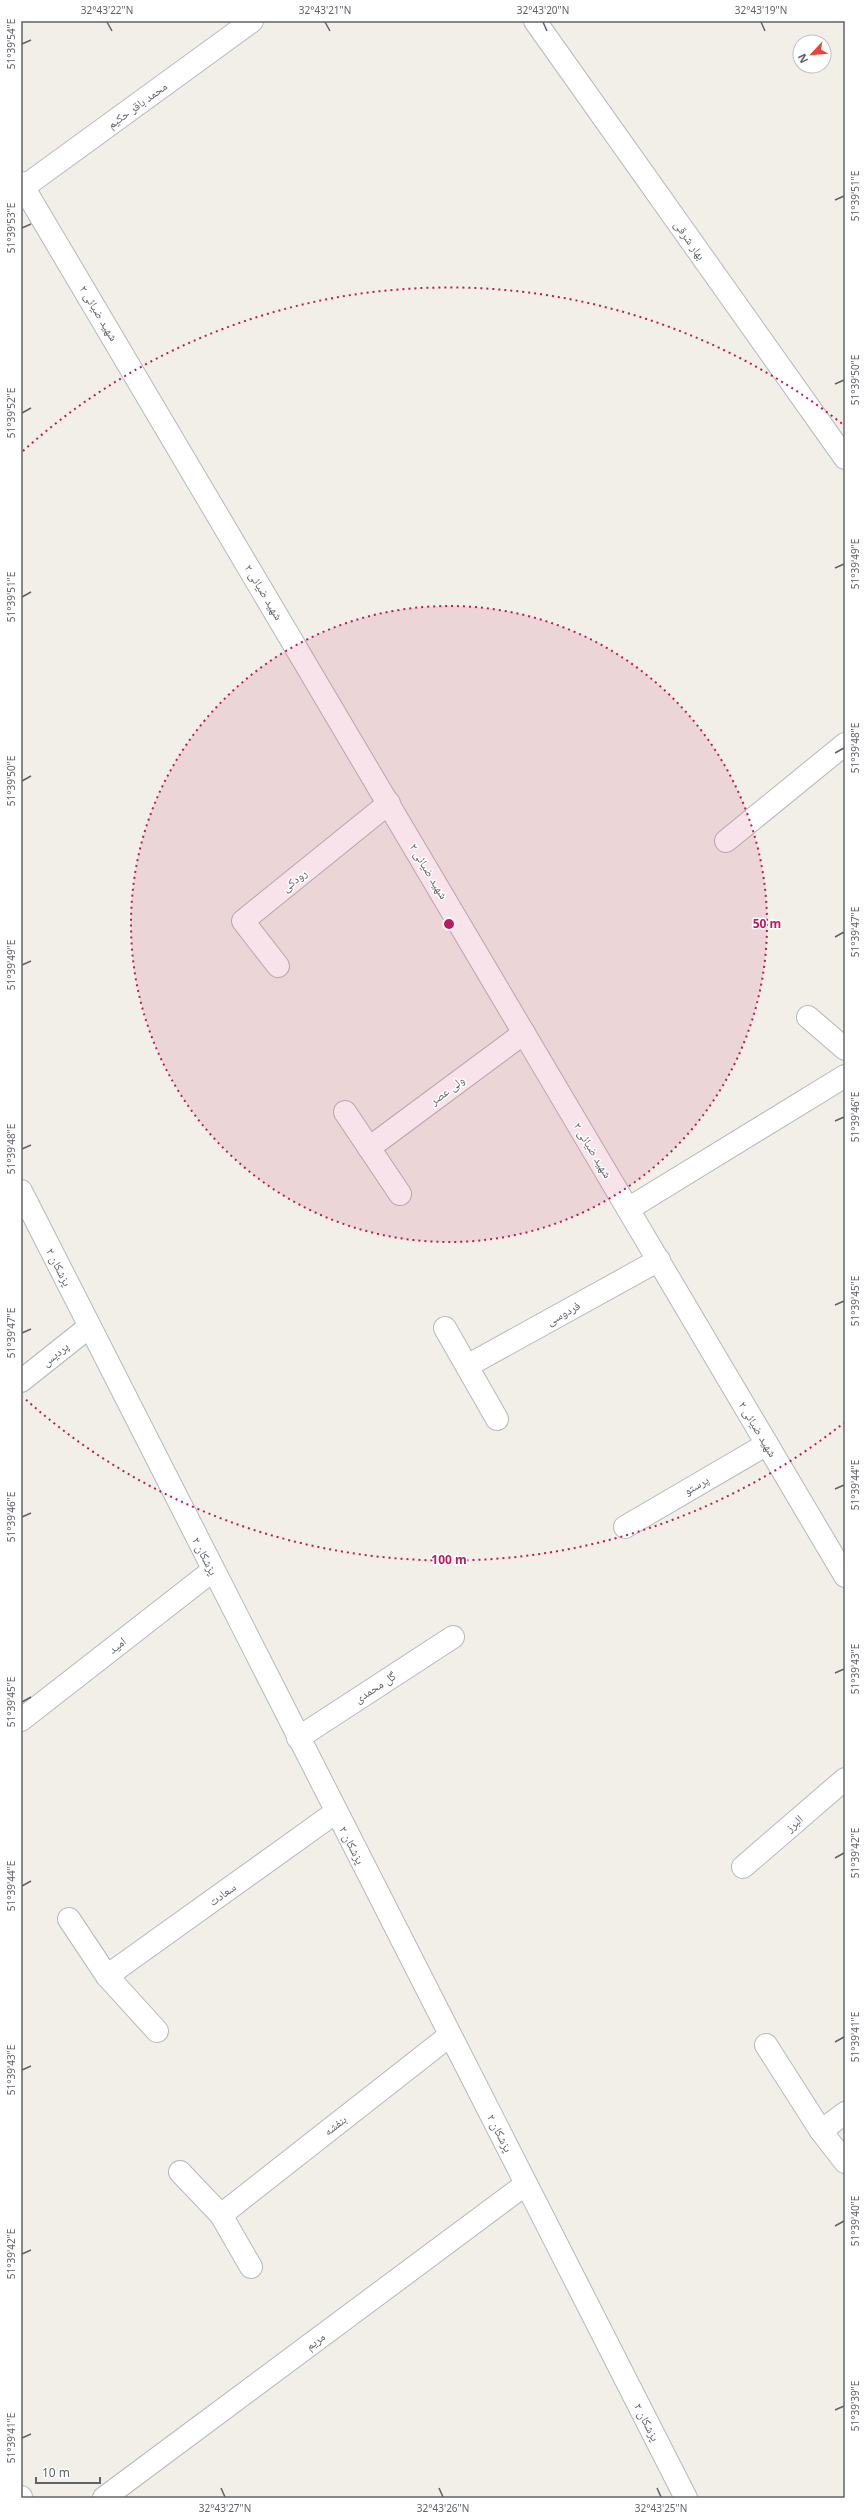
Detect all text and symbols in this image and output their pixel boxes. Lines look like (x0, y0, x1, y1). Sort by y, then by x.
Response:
text: 32°43'22"N (81, 3, 133, 17)
text: 32°43'21"N (299, 3, 351, 17)
text: 32°43'20"N (517, 3, 569, 17)
text: 32°43'19"N (735, 3, 787, 17)
text: 51°39'54"E (4, 19, 18, 69)
north arrow (792, 34, 832, 74)
text: N (794, 51, 811, 66)
street label: محمد باقر حکیم (104, 77, 170, 133)
text: 51°39'51"E (848, 171, 862, 221)
text: 51°39'53"E (4, 203, 18, 253)
street label: بهار شرقی (670, 217, 710, 263)
street label: شهید ضیائی ۲ (76, 282, 122, 344)
text: 51°39'50"E (848, 355, 862, 405)
text: 51°39'52"E (4, 388, 18, 438)
text: 51°39'49"E (848, 539, 862, 589)
street label: شهید ضیائی ۲ (241, 561, 287, 623)
text: 51°39'51"E (4, 572, 18, 622)
text: 51°39'48"E (848, 723, 862, 773)
text: 51°39'50"E (4, 756, 18, 806)
street label: شهید ضیائی ۲ (406, 840, 452, 902)
street label: رودکی (278, 864, 311, 896)
text: 51°39'47"E (848, 907, 862, 957)
text: 50 m (753, 915, 781, 932)
centre of rings (442, 917, 456, 931)
text: 51°39'49"E (4, 940, 18, 990)
street label: ولی عصر (425, 1071, 468, 1109)
text: 51°39'46"E (848, 1092, 862, 1142)
street label: شهید ضیائی ۲ (570, 1119, 616, 1181)
text: 51°39'48"E (4, 1124, 18, 1174)
street label: پزشکان ۲ (42, 1245, 76, 1290)
text: 51°39'45"E (848, 1276, 862, 1326)
street label: فردوسی (543, 1297, 583, 1329)
text: 51°39'47"E (4, 1308, 18, 1358)
street label: پردیس (38, 1338, 72, 1370)
street label: شهید ضیائی ۲ (735, 1398, 781, 1460)
text: 51°39'44"E (848, 1460, 862, 1510)
street label: پرستو (680, 1471, 712, 1499)
text: 51°39'46"E (4, 1492, 18, 1542)
street label: پزشکان ۲ (188, 1534, 222, 1579)
text: 100 m (431, 1551, 467, 1568)
street label: امید (105, 1633, 130, 1657)
text: 51°39'43"E (848, 1644, 862, 1694)
street label: گل محمدی (351, 1667, 399, 1707)
text: 51°39'45"E (4, 1677, 18, 1727)
street label: البرز (781, 1810, 807, 1836)
street label: پزشکان ۲ (335, 1823, 369, 1868)
text: 51°39'42"E (848, 1828, 862, 1878)
text: 51°39'44"E (4, 1861, 18, 1911)
street label: سعادت (205, 1878, 239, 1910)
text: 51°39'41"E (848, 2012, 862, 2062)
text: 51°39'43"E (4, 2045, 18, 2095)
street label: بنفشه (320, 2111, 350, 2139)
street label: پزشکان ۲ (483, 2111, 517, 2156)
text: 51°39'40"E (848, 2196, 862, 2246)
text: 51°39'42"E (4, 2229, 18, 2279)
street label: مریم (302, 2328, 328, 2354)
text: 51°39'39"E (848, 2381, 862, 2431)
street label: پزشکان ۲ (630, 2400, 664, 2445)
text: 51°39'41"E (4, 2413, 18, 2463)
scale bar (36, 2459, 100, 2485)
text: 10 m (42, 2464, 70, 2481)
text: 32°43'27"N (199, 2501, 251, 2515)
text: 32°43'26"N (417, 2501, 469, 2515)
text: 32°43'25"N (635, 2501, 687, 2515)

